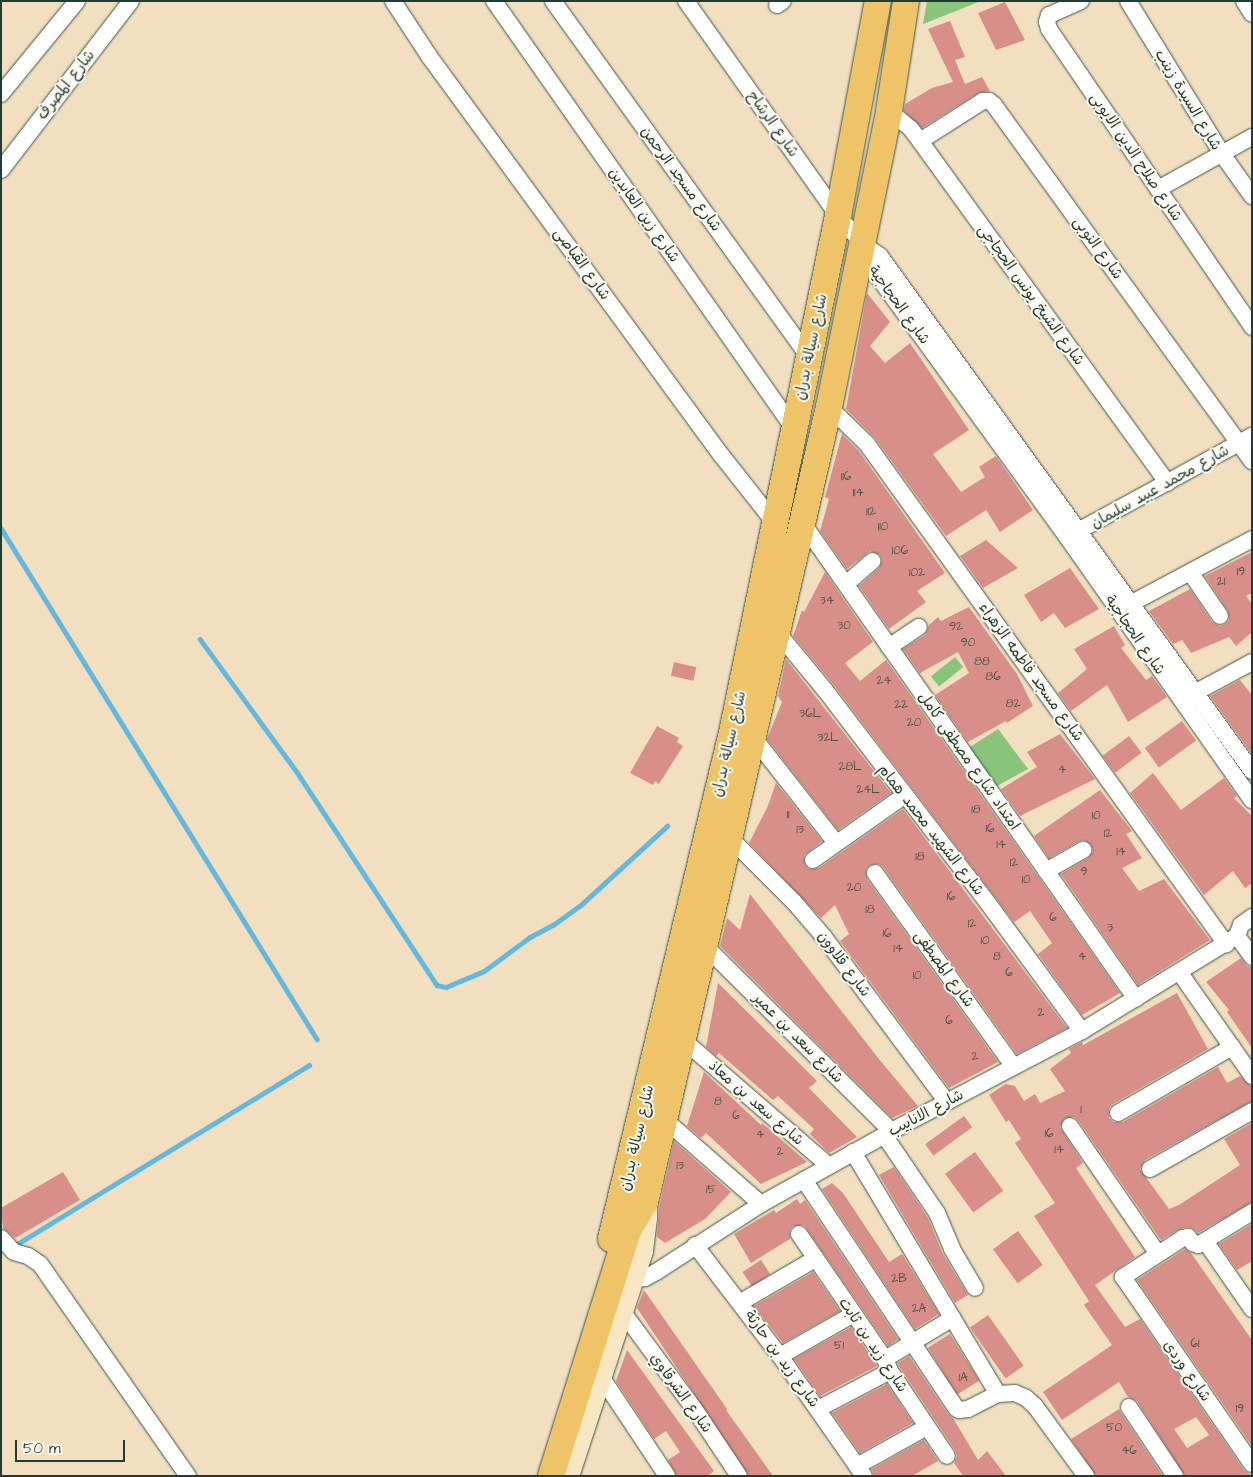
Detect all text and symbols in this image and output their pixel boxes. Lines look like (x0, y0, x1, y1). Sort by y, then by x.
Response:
street label: شارع السيدة زينب (1151, 46, 1225, 154)
street label: شارع المصرف (33, 47, 99, 123)
street label: شارع الرشاح (744, 87, 802, 161)
street label: شارع صلاح الدين الايوبى (1086, 89, 1186, 225)
street label: شارع مسجد الرحمن (637, 123, 725, 235)
street label: شارع زين العابدين (605, 164, 683, 266)
street label: شارع النوبى (1069, 213, 1127, 283)
street label: شارع الشيخ يونس الحجاجى (974, 221, 1088, 369)
street label: شارع القباصى (550, 224, 614, 304)
street label: شارع الحجاجية (864, 262, 934, 348)
street label: شارع سيالة بدران (791, 292, 831, 402)
street label: شارع محمد عبيد سليمان (1088, 441, 1232, 533)
house number: 116 (841, 470, 851, 484)
house number: 114 (852, 486, 864, 500)
house number: 112 (866, 505, 876, 519)
house number: 110 (878, 520, 888, 534)
house number: 106 (892, 544, 908, 558)
house number: 19 (1237, 565, 1245, 579)
house number: 102 (909, 566, 925, 580)
house number: 21 (1217, 575, 1225, 589)
street label: شارع الحجاجية (1101, 592, 1169, 678)
house number: 34 (820, 594, 834, 608)
street label: شارع مسجد فاطمه الزهراء (975, 599, 1087, 745)
house number: 30 (837, 619, 851, 633)
house number: 92 (949, 620, 963, 634)
house number: 90 (961, 636, 975, 650)
house number: 88 (974, 655, 990, 669)
house number: 86 (985, 670, 1001, 684)
house number: 24 (876, 674, 892, 688)
street label: امتداد شارع مصطفى كامل (914, 688, 1024, 834)
street label: شارع سيالة بدران (708, 689, 750, 799)
house number: 82 (1006, 697, 1020, 711)
house number: 22 (894, 698, 908, 712)
house number: 36L (799, 707, 821, 721)
house number: 20 (907, 716, 921, 730)
house number: 32L (817, 731, 839, 745)
house number: 28L (839, 760, 861, 774)
street label: شارع الشهيد محمد همام (874, 761, 988, 899)
house number: 4 (1058, 763, 1066, 777)
house number: 24L (856, 783, 880, 797)
house number: 18 (971, 803, 981, 817)
house number: 11 (786, 808, 790, 822)
house number: 10 (1091, 809, 1101, 823)
house number: 16 (985, 822, 995, 836)
house number: 13 (796, 823, 804, 837)
house number: 12 (1104, 827, 1112, 841)
house number: 14 (996, 838, 1006, 852)
house number: 14 (1116, 845, 1126, 859)
house number: 18 (915, 850, 925, 864)
house number: 12 (1010, 856, 1018, 870)
house number: 9 (1081, 865, 1087, 879)
house number: 10 (1021, 873, 1031, 887)
house number: 20 (847, 881, 861, 895)
house number: 16 (946, 890, 956, 904)
house number: 18 (865, 903, 875, 917)
house number: 6 (1049, 911, 1057, 925)
house number: 12 (968, 917, 976, 931)
house number: 3 (1107, 921, 1113, 935)
house number: 16 (882, 927, 892, 941)
street label: شارع المصطفى (910, 927, 978, 1011)
street label: شارع قلاوون (814, 928, 874, 1000)
house number: 10 (980, 934, 990, 948)
house number: 14 (893, 942, 903, 956)
house number: 8 (993, 950, 1001, 964)
house number: 4 (1078, 950, 1086, 964)
house number: 6 (1005, 966, 1013, 980)
house number: 10 (912, 969, 922, 983)
street label: شارع سعد بن عمير (749, 989, 847, 1087)
house number: 2 (1038, 1006, 1044, 1020)
house number: 6 (945, 1014, 953, 1028)
house number: 2 (972, 1050, 978, 1064)
street label: شارع سعد بن معاذ (705, 1057, 807, 1149)
street label: شارع سيالة بدران (616, 1083, 658, 1193)
street label: شارع الانابيب (885, 1086, 967, 1140)
house number: 8 (714, 1095, 722, 1109)
house number: 1 (1080, 1103, 1082, 1117)
house number: 6 (732, 1109, 740, 1123)
house number: 16 (1044, 1127, 1054, 1141)
house number: 4 (756, 1128, 764, 1142)
house number: 14 (1054, 1143, 1064, 1157)
house number: 2 (777, 1145, 783, 1159)
house number: 13 (676, 1159, 684, 1173)
house number: 15 (706, 1183, 716, 1197)
house number: 2B (891, 1272, 907, 1286)
street label: شارع زيد بن ثابت (835, 1294, 911, 1396)
house number: 2A (912, 1302, 926, 1316)
street label: شارع زيد بن حارثة (741, 1307, 823, 1411)
street label: شارع وردى (1159, 1337, 1215, 1405)
house number: 61 (1190, 1337, 1200, 1351)
house number: 51 (834, 1339, 844, 1353)
street label: شارع الشرقاوي (646, 1350, 716, 1436)
house number: 1A (958, 1371, 968, 1385)
house number: 19 (1236, 1402, 1244, 1416)
house number: 50 (1106, 1421, 1122, 1435)
scale bar (18, 1430, 128, 1462)
text: 50 m (23, 1438, 61, 1459)
house number: 46 (1121, 1444, 1137, 1458)

